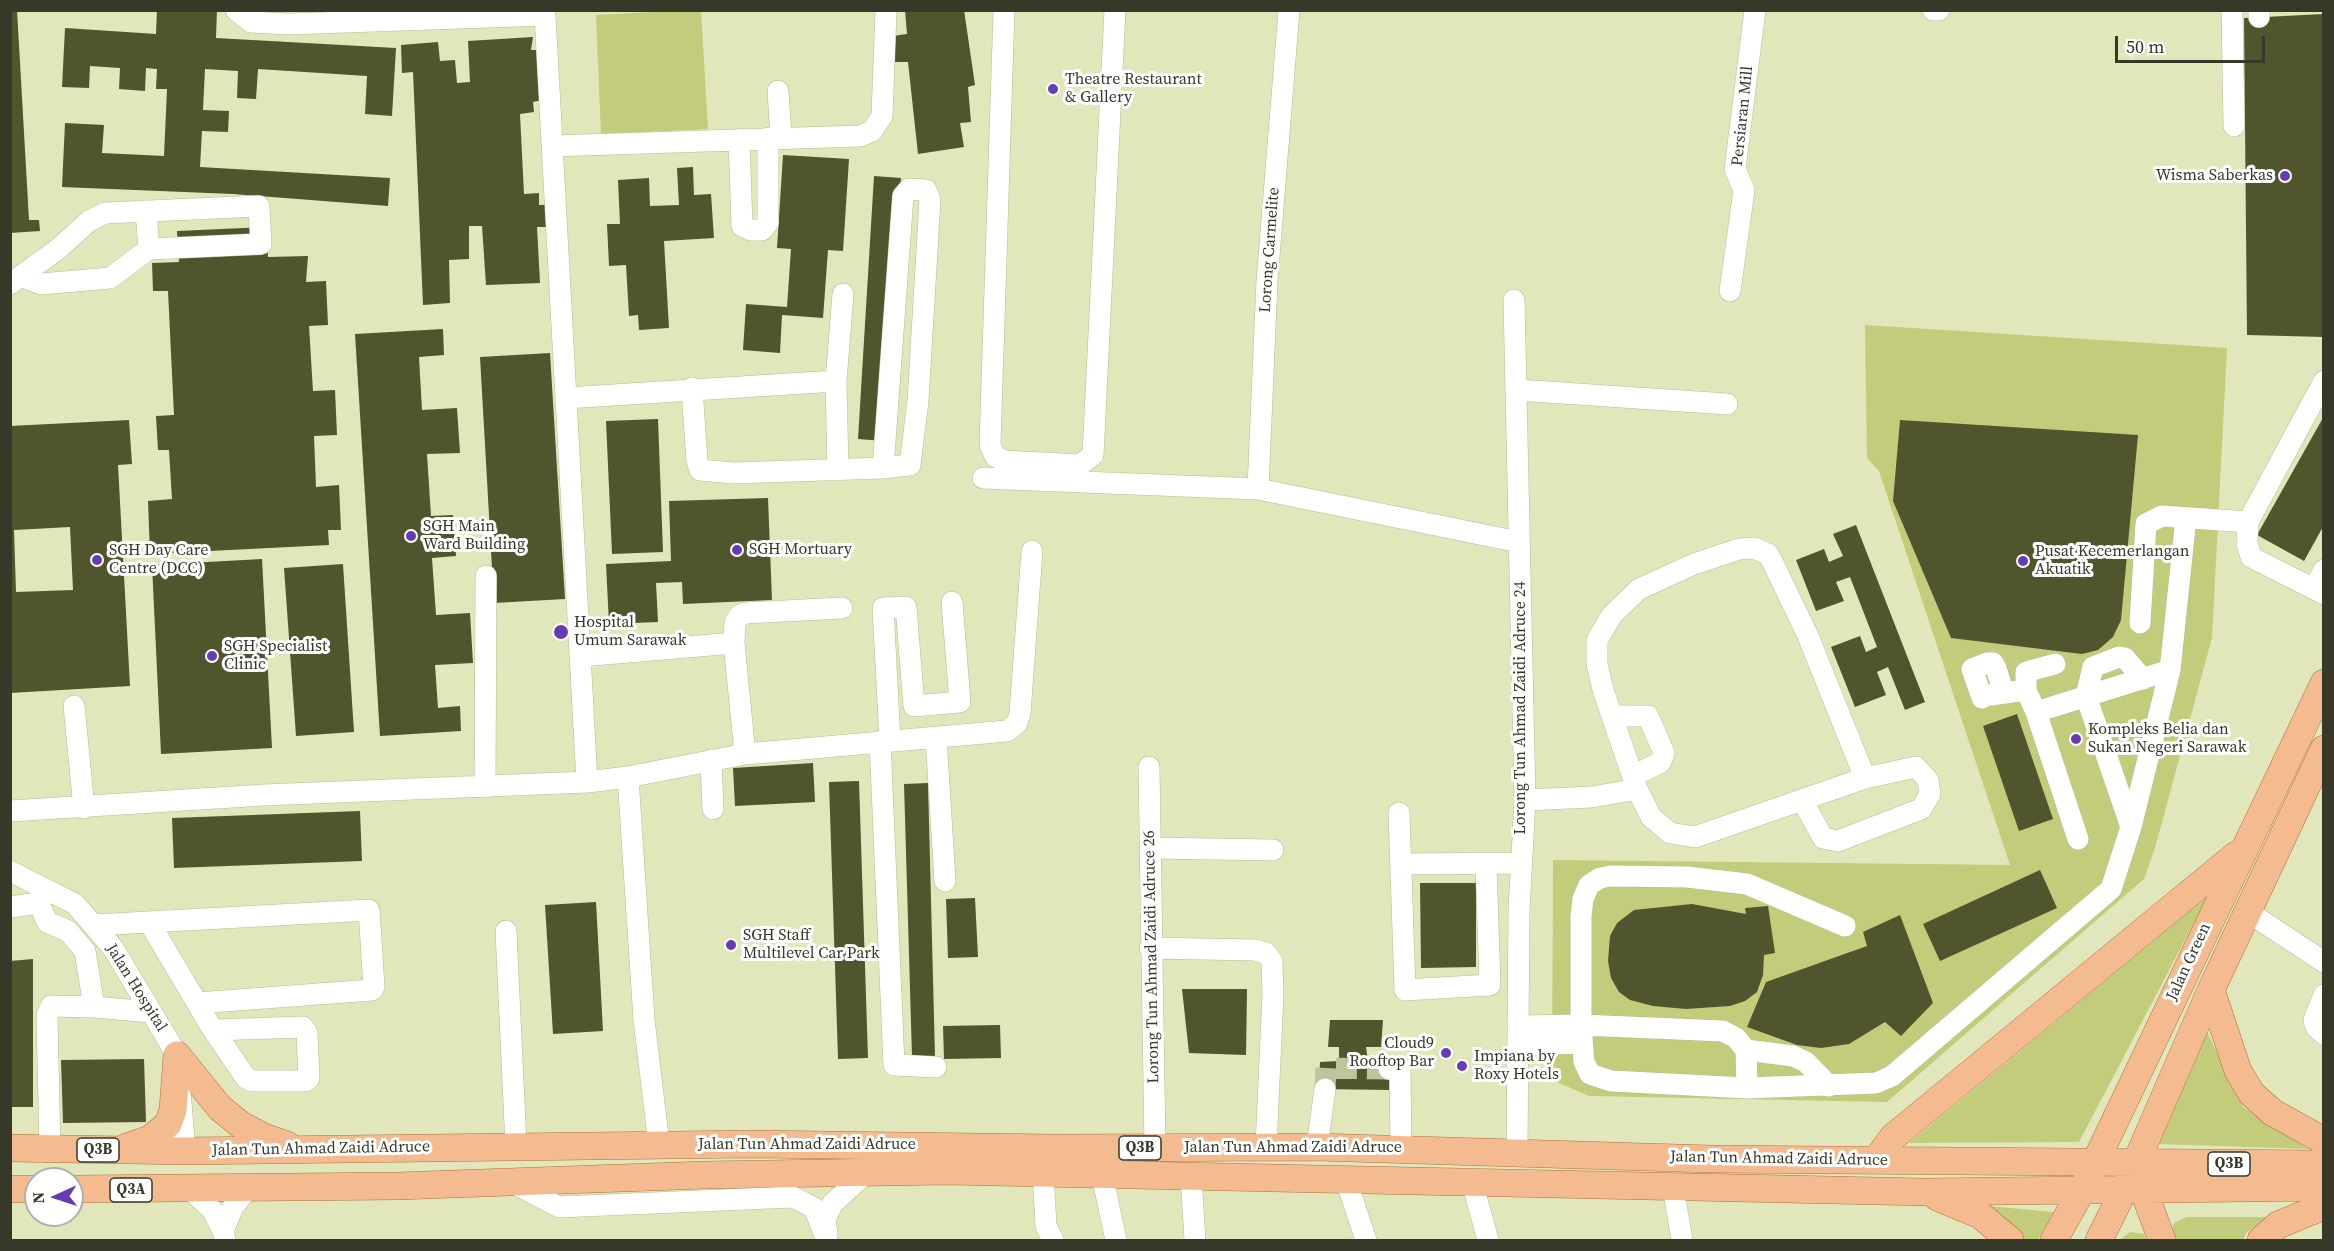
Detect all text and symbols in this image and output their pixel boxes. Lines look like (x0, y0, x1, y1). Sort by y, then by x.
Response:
scale bar (2118, 24, 2268, 62)
text: 50 m (2126, 34, 2164, 59)
street label: Persiaran Mill (1728, 65, 1758, 167)
place label: Theatre Restaurant & Gallery (1065, 70, 1202, 108)
marker: Theatre Restaurant & Gallery (1046, 82, 1060, 96)
place label: Wisma Saberkas (2156, 166, 2273, 186)
marker: Wisma Saberkas (2278, 169, 2292, 183)
street label: Lorong Carmelite (1256, 187, 1284, 313)
place label: SGH Main Ward Building (423, 517, 525, 555)
marker: SGH Main Ward Building (404, 529, 418, 543)
place label: SGH Mortuary (749, 540, 852, 560)
place label: SGH Day Care Centre (DCC) (109, 541, 208, 579)
place label: Pusat Kecemerlangan Akuatik (2035, 542, 2190, 580)
marker: SGH Mortuary (730, 543, 744, 557)
marker: SGH Day Care Centre (DCC) (90, 553, 104, 567)
marker: Pusat Kecemerlangan Akuatik (2016, 554, 2030, 568)
street label: Lorong Tun Ahmad Zaidi Adruce 24 (1511, 581, 1531, 835)
place label: Hospital Umum Sarawak (574, 613, 686, 651)
marker: Hospital Umum Sarawak (552, 623, 570, 641)
place label: SGH Specialist Clinic (224, 637, 327, 675)
marker: SGH Specialist Clinic (205, 649, 219, 663)
place label: Kompleks Belia dan Sukan Negeri Sarawak (2088, 720, 2246, 758)
marker: Kompleks Belia dan Sukan Negeri Sarawak (2069, 732, 2083, 746)
street label: Lorong Tun Ahmad Zaidi Adruce 26 (1140, 830, 1164, 1084)
street label: Jalan Green (2163, 920, 2215, 1004)
place label: SGH Staff Multilevel Car Park (743, 926, 880, 964)
marker: SGH Staff Multilevel Car Park (724, 938, 738, 952)
street label: Jalan Hospital (101, 941, 171, 1035)
place label: Cloud9 Rooftop Bar (1349, 1034, 1434, 1072)
marker: Cloud9 Rooftop Bar (1439, 1046, 1453, 1060)
place label: Impiana by Roxy Hotels (1474, 1047, 1559, 1085)
marker: Impiana by Roxy Hotels (1455, 1059, 1469, 1073)
street label: Jalan Tun Ahmad Zaidi Adruce (698, 1135, 916, 1155)
road number: Q3B (1119, 1136, 1161, 1160)
street label: Jalan Tun Ahmad Zaidi Adruce (212, 1137, 430, 1161)
road number: Q3B (77, 1138, 119, 1162)
street label: Jalan Tun Ahmad Zaidi Adruce (1184, 1138, 1402, 1158)
street label: Jalan Tun Ahmad Zaidi Adruce (1670, 1147, 1888, 1171)
road number: Q3B (2208, 1152, 2250, 1176)
north arrow (24, 1167, 84, 1227)
road number: Q3A (110, 1178, 152, 1202)
text: N (27, 1191, 49, 1204)

